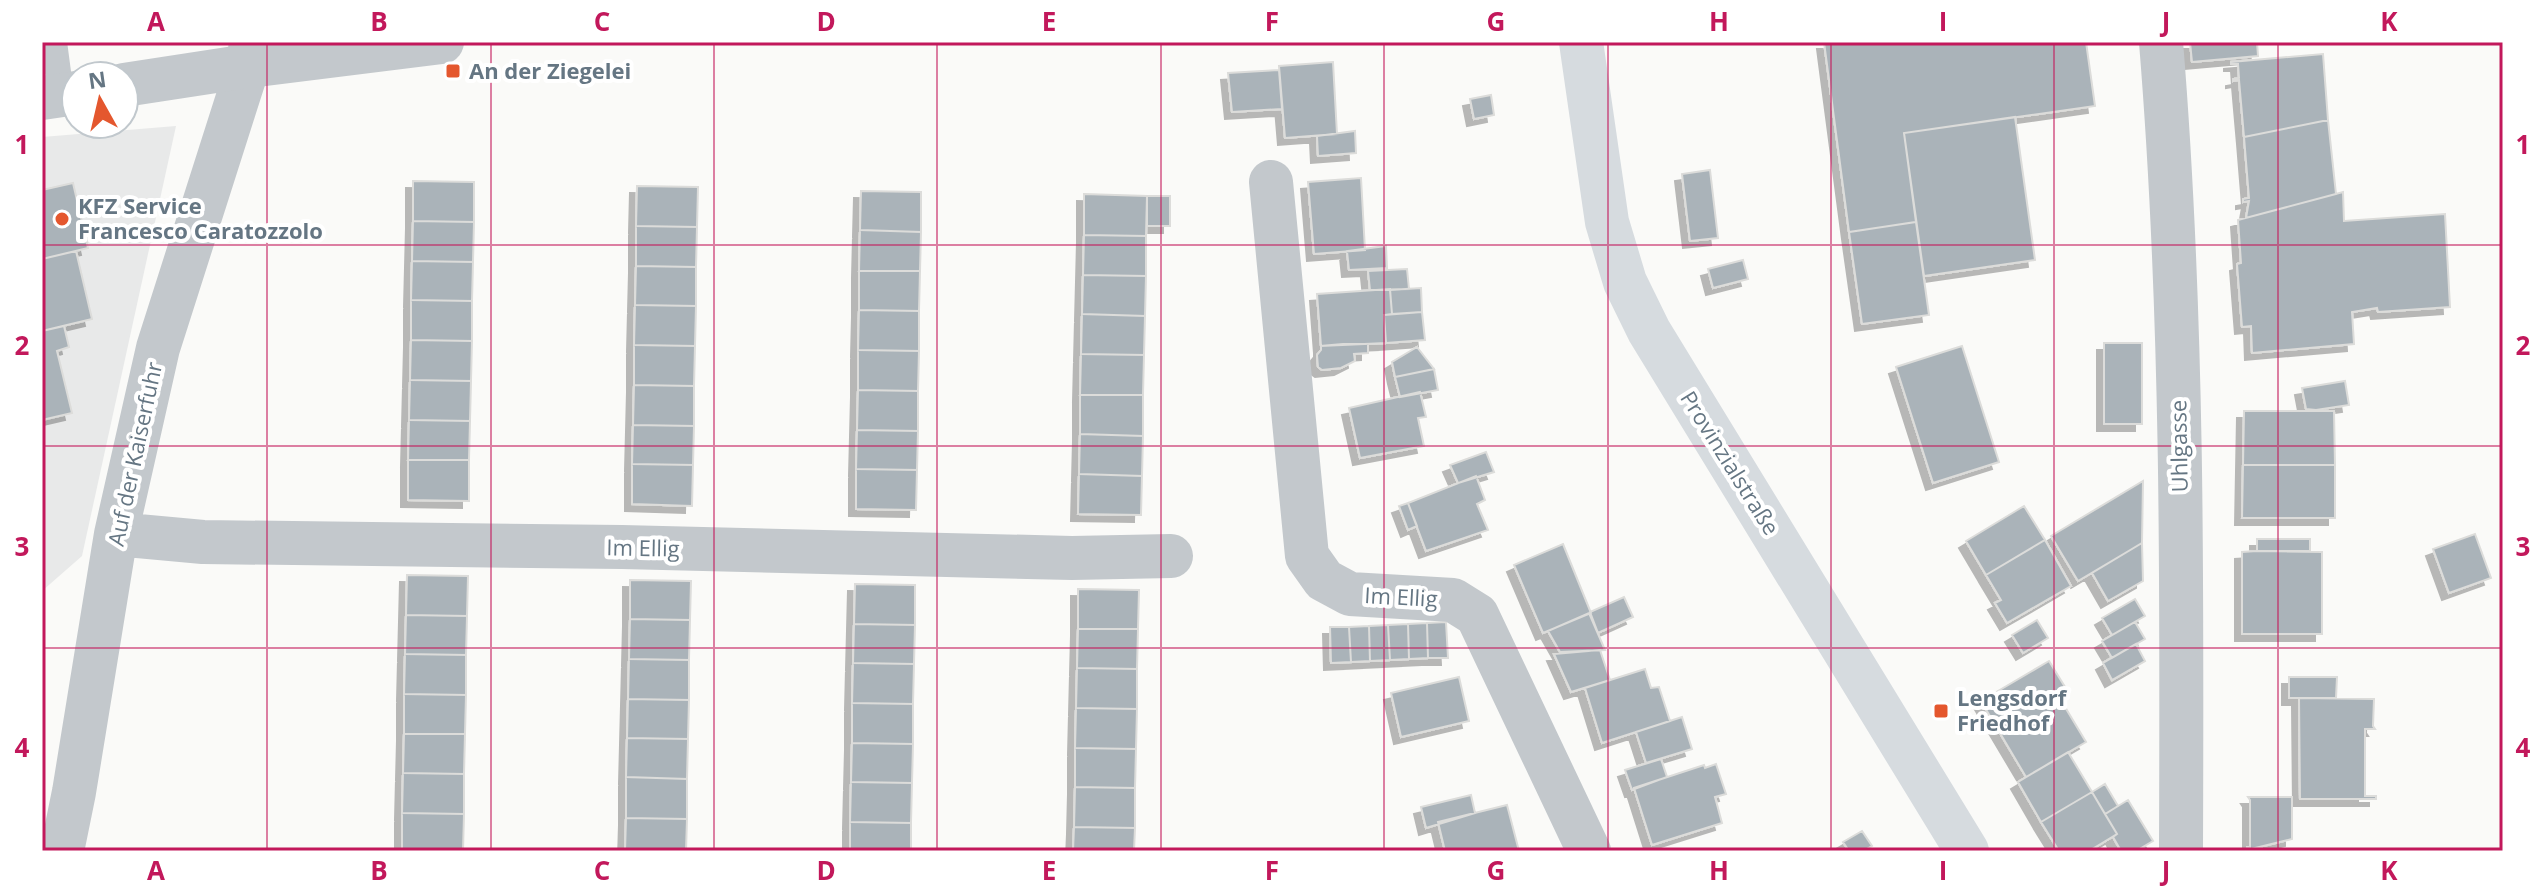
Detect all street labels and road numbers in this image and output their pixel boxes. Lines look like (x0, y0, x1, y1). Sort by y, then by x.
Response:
street label: Auf der Kaiserfuhr (100, 359, 168, 549)
street label: Provinzialstraße (1674, 385, 1787, 540)
street label: Uhlgasse (2162, 399, 2194, 493)
street label: Im Ellig (606, 531, 680, 563)
street label: Im Ellig (1364, 579, 1438, 613)

